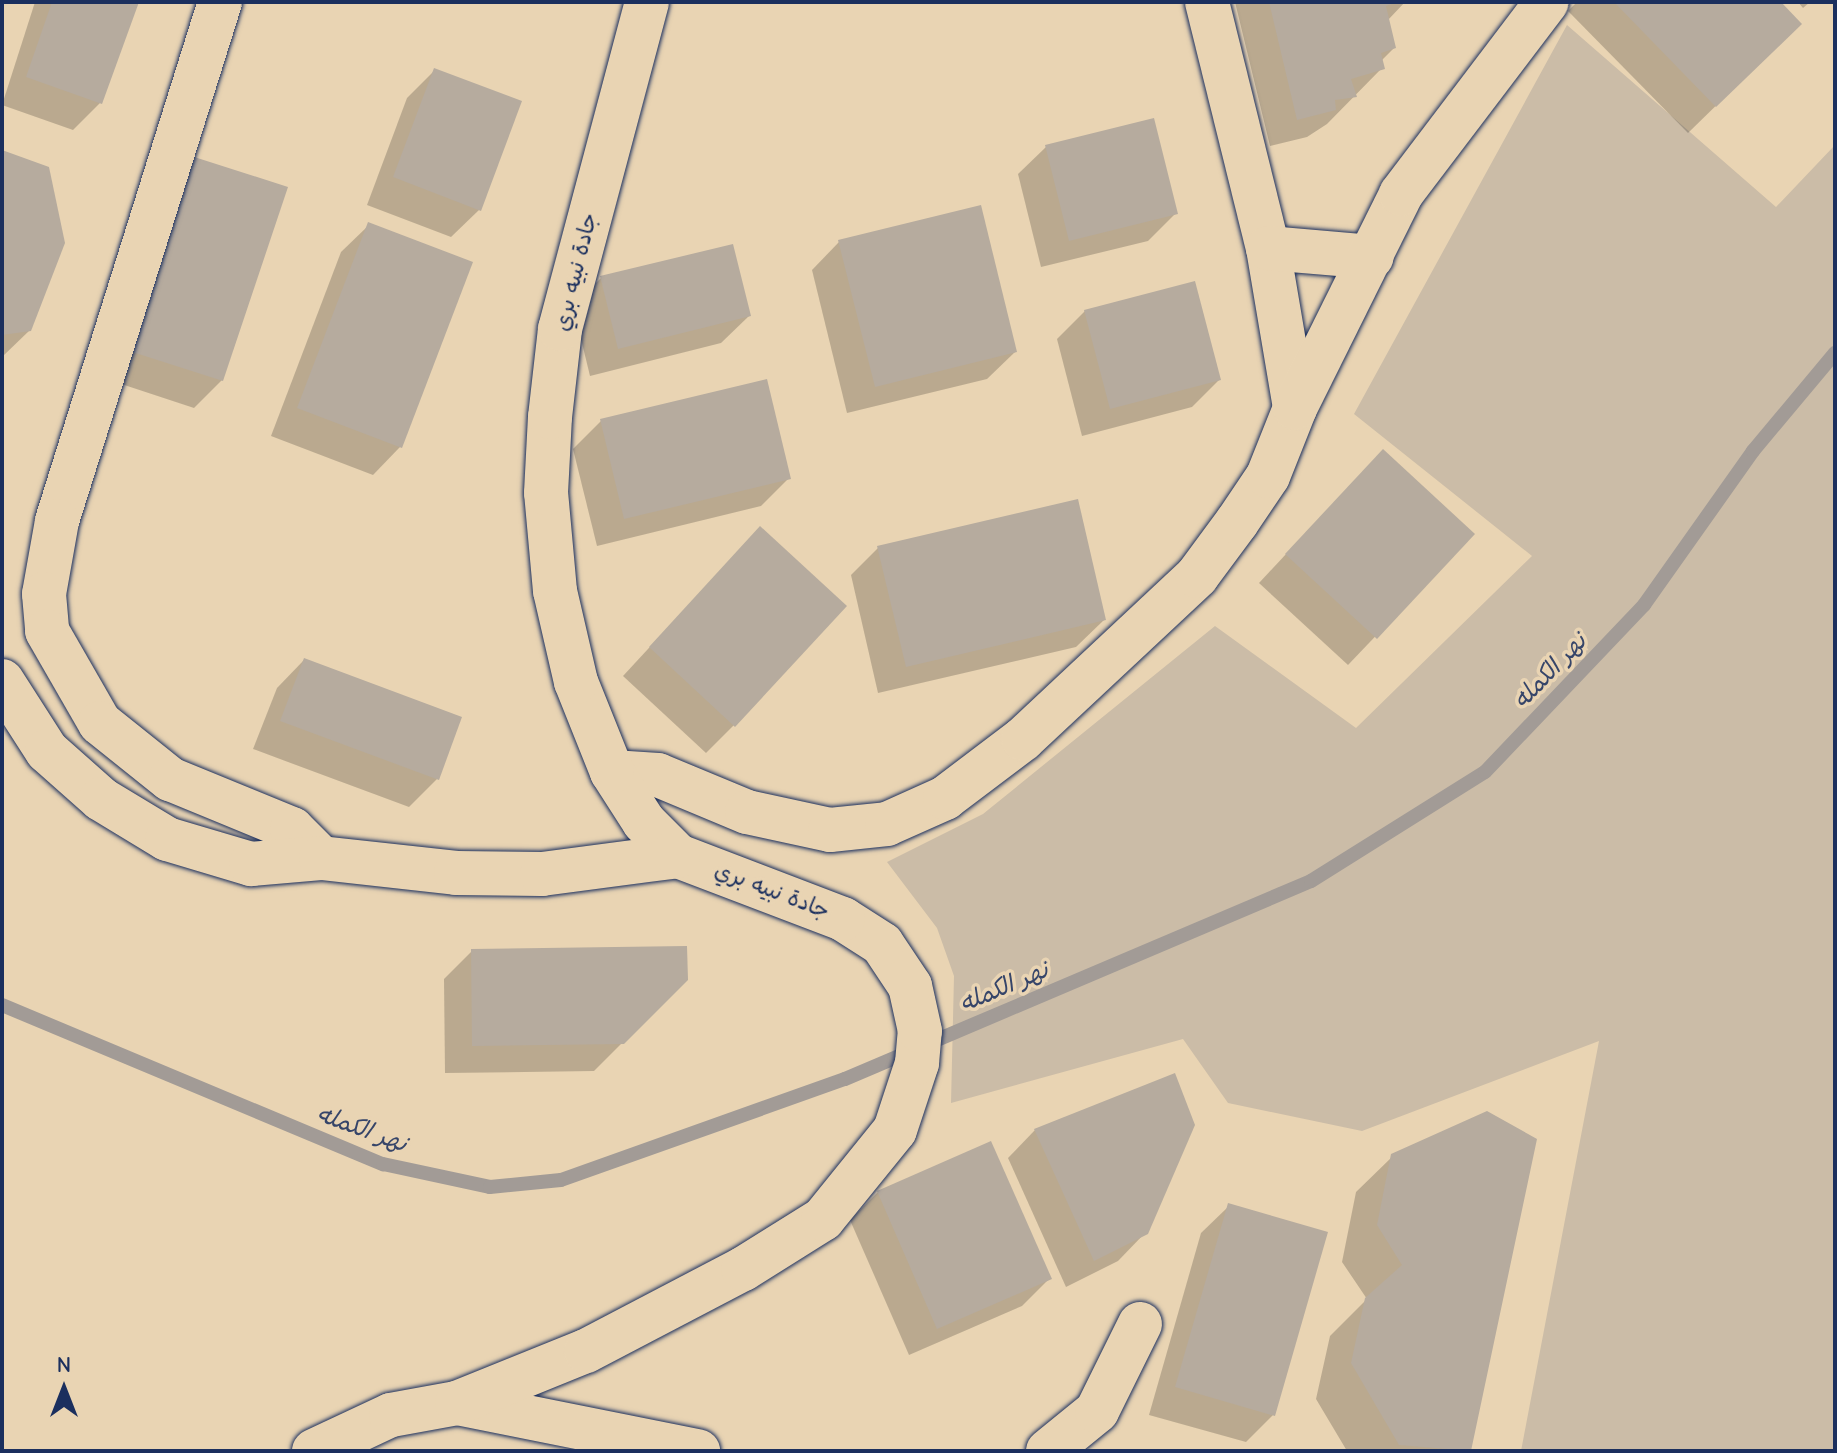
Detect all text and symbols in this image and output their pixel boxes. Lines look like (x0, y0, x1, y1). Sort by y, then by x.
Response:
street label: جادة نبيه بري (549, 210, 603, 334)
water label: نهر الكمله (1507, 627, 1593, 715)
street label: جادة نبيه بري (711, 857, 833, 925)
water label: نهر الكمله (955, 955, 1053, 1019)
water label: نهر الكمله (313, 1099, 411, 1159)
north arrow (24, 1349, 104, 1429)
text: N (57, 1352, 71, 1378)

